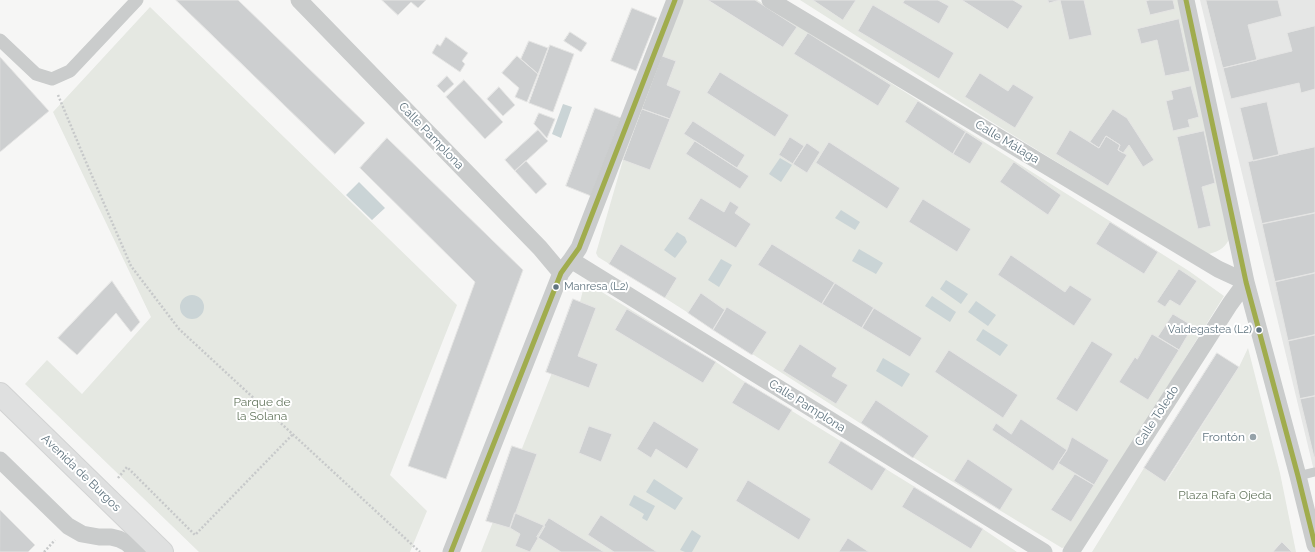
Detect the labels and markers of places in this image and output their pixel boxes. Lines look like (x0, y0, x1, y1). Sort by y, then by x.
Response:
place label: Manresa (L2) (564, 280, 628, 294)
marker: Manresa (L2) (551, 282, 561, 292)
place label: Valdegastea (L2) (1168, 323, 1252, 337)
marker: Valdegastea (L2) (1254, 325, 1264, 335)
place label: Frontón (1202, 430, 1245, 444)
marker: Frontón (1248, 432, 1258, 442)

